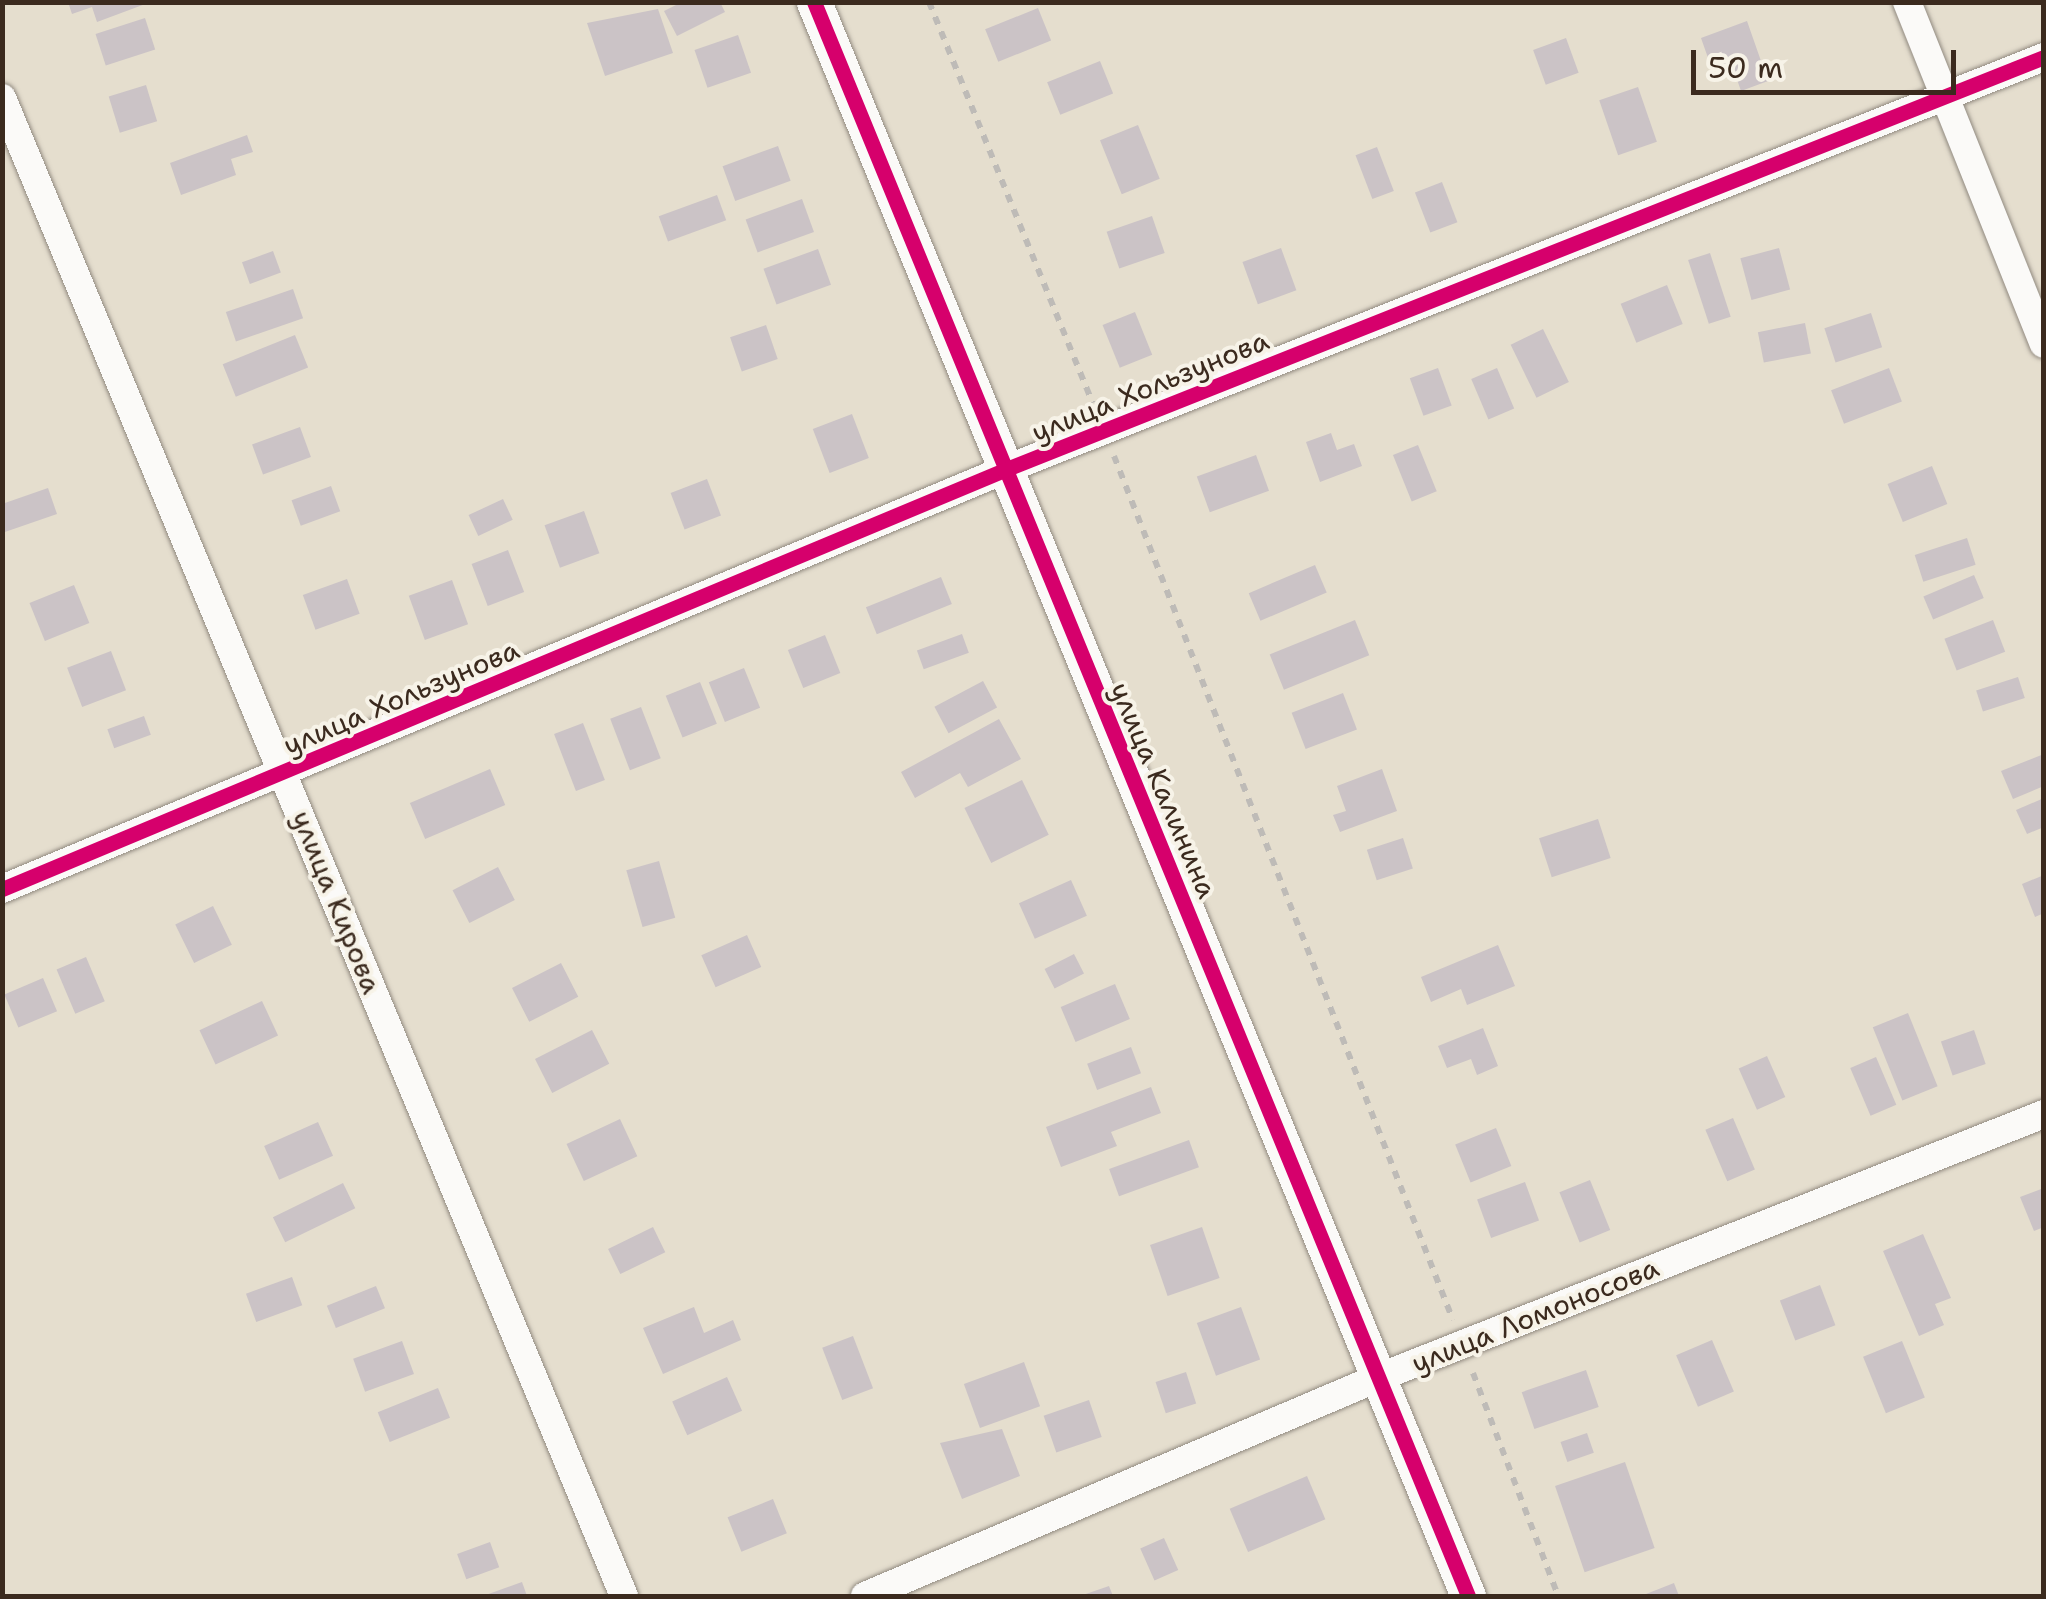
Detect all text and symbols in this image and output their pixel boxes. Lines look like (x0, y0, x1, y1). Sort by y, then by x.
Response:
scale bar (1696, 30, 1961, 92)
text: 50 m (1708, 47, 1783, 88)
street label: улица Хользунова (1026, 323, 1274, 449)
street label: улица Хользунова (278, 632, 524, 762)
street label: улица Калинина (1103, 677, 1225, 903)
street label: улица Кирова (285, 806, 389, 998)
street label: улица Ломоносова (1406, 1250, 1664, 1380)

